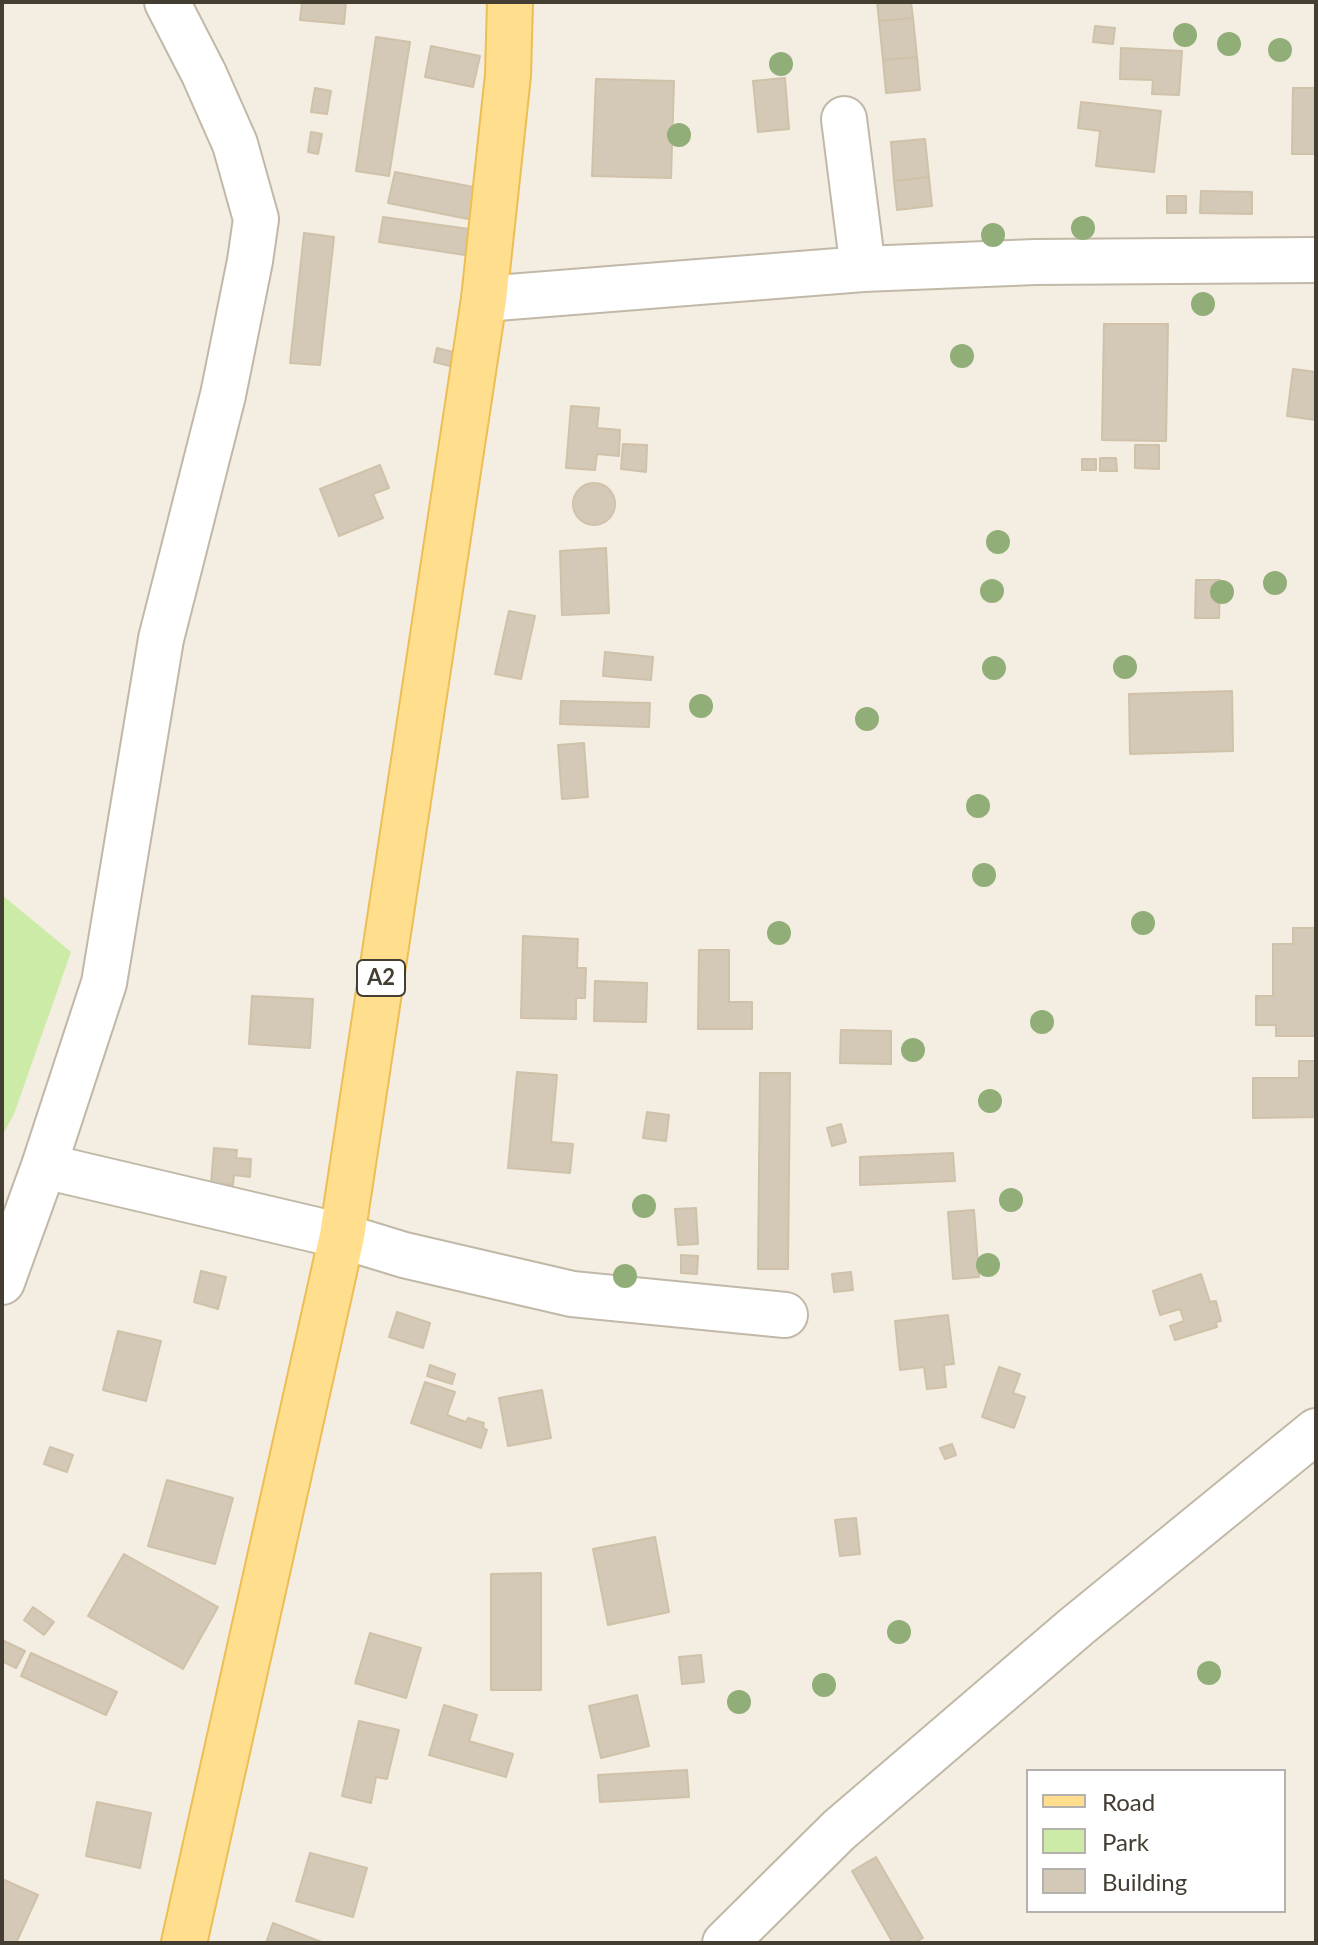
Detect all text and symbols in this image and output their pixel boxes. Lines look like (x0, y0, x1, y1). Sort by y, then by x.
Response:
road number: A2 (357, 960, 405, 996)
legend (1026, 1769, 1286, 1913)
text: Road (1102, 1787, 1155, 1816)
text: Park (1102, 1827, 1149, 1856)
text: Building (1102, 1867, 1187, 1896)

